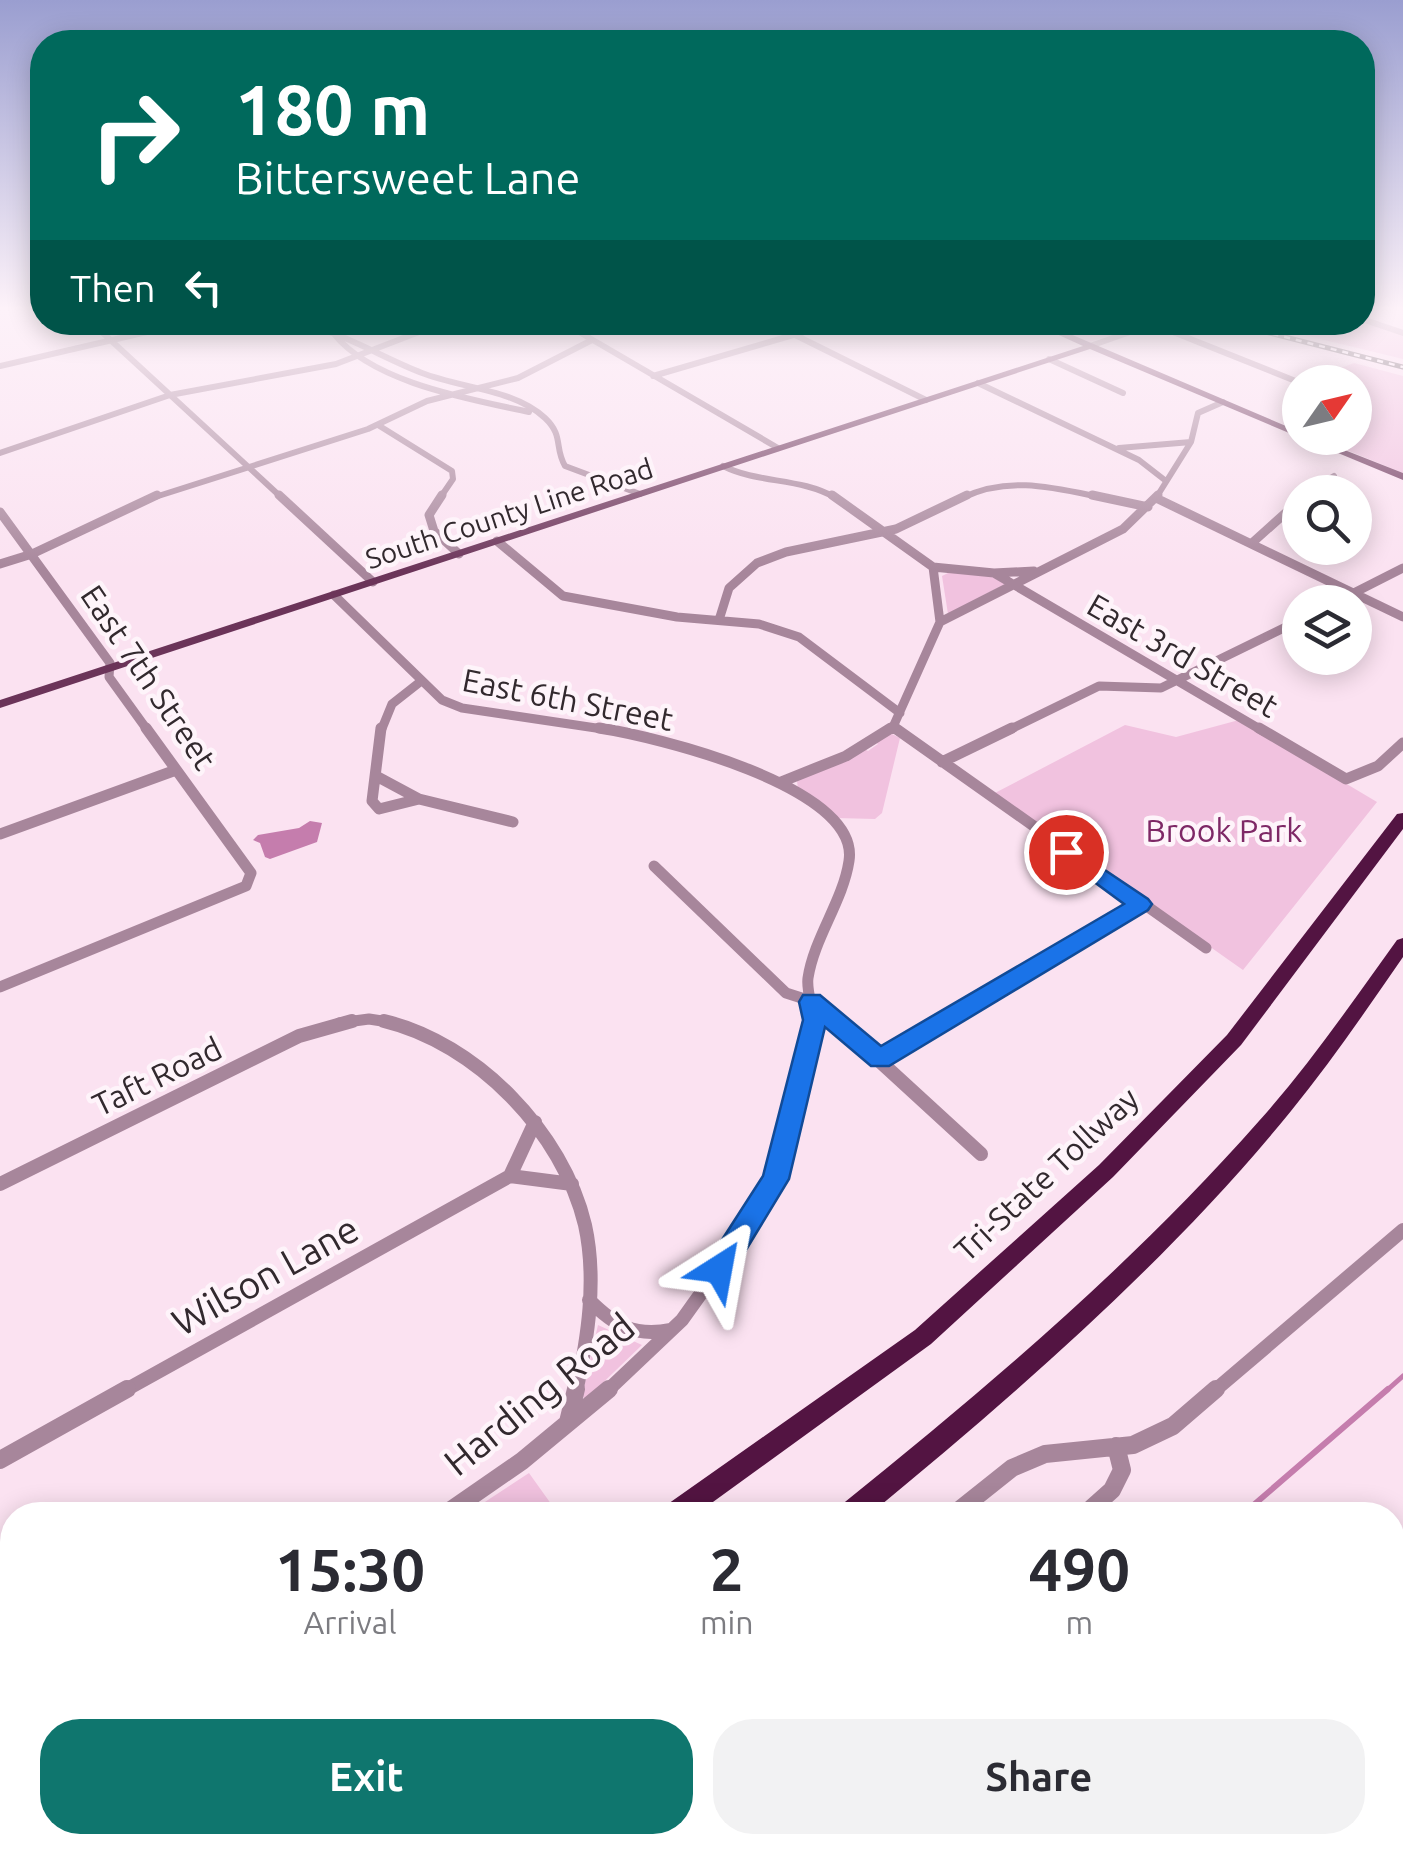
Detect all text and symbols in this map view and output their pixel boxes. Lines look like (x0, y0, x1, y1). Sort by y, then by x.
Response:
icon: right (70, 70, 200, 200)
text: 180 m (235, 70, 430, 148)
text: Bittersweet Lane (235, 152, 580, 203)
icon: left (176, 260, 231, 315)
text: Then (70, 267, 156, 309)
north arrow (1282, 365, 1372, 455)
map controls (1282, 365, 1372, 675)
street label: South County Line Road (361, 452, 657, 574)
button: search (1282, 475, 1372, 565)
street label: East 7th Street (74, 578, 224, 776)
button: layers (1282, 585, 1372, 675)
street label: East 3rd Street (1081, 586, 1285, 724)
street label: East 6th Street (460, 661, 677, 737)
pin (1024, 810, 1109, 895)
park label: Brook Park (1146, 812, 1302, 848)
icon: arrive (1039, 825, 1094, 880)
street label: Taft Road (87, 1029, 227, 1123)
street label: Tri-State Tollway (947, 1080, 1145, 1268)
street label: Wilson Lane (165, 1207, 365, 1343)
position arrow (667, 1217, 771, 1321)
street label: Harding Road (436, 1305, 642, 1483)
text: 15:30 (275, 1535, 425, 1602)
text: 2 (710, 1535, 744, 1602)
text: 490 (1029, 1535, 1130, 1602)
text: Arrival (303, 1604, 397, 1640)
text: min (700, 1604, 754, 1640)
text: m (1065, 1604, 1093, 1640)
button: Exit (40, 1719, 693, 1834)
button: Share (713, 1719, 1365, 1834)

